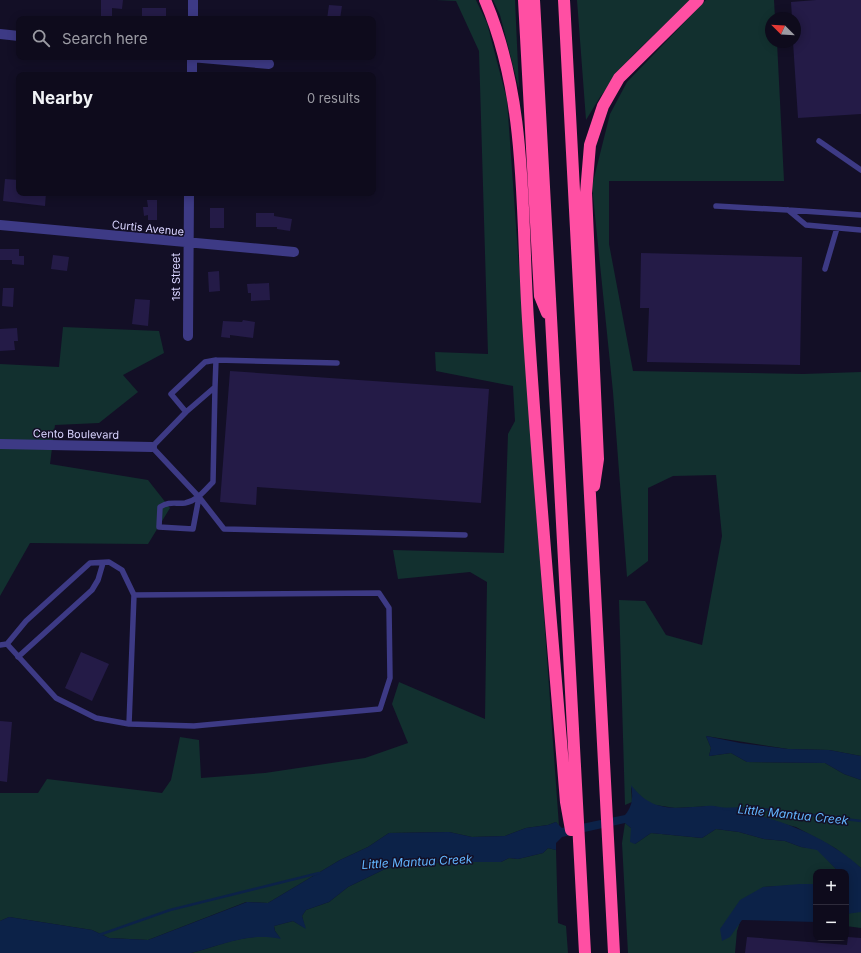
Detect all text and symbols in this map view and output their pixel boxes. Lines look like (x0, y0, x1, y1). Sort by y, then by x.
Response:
north arrow (765, 12, 801, 48)
search box (16, 16, 376, 60)
icon: search (30, 27, 52, 49)
text: Search here (62, 29, 148, 48)
text: Nearby (32, 88, 93, 108)
text: 0 results (307, 90, 360, 106)
street label: Curtis Avenue (111, 217, 185, 239)
street label: 1st Street (169, 253, 183, 301)
street label: Cento Boulevard (33, 426, 119, 442)
water label: Little Mantua Creek (737, 801, 849, 828)
water label: Little Mantua Creek (361, 851, 473, 872)
map controls (813, 869, 849, 941)
button: + (813, 869, 849, 905)
button: − (813, 905, 849, 941)

